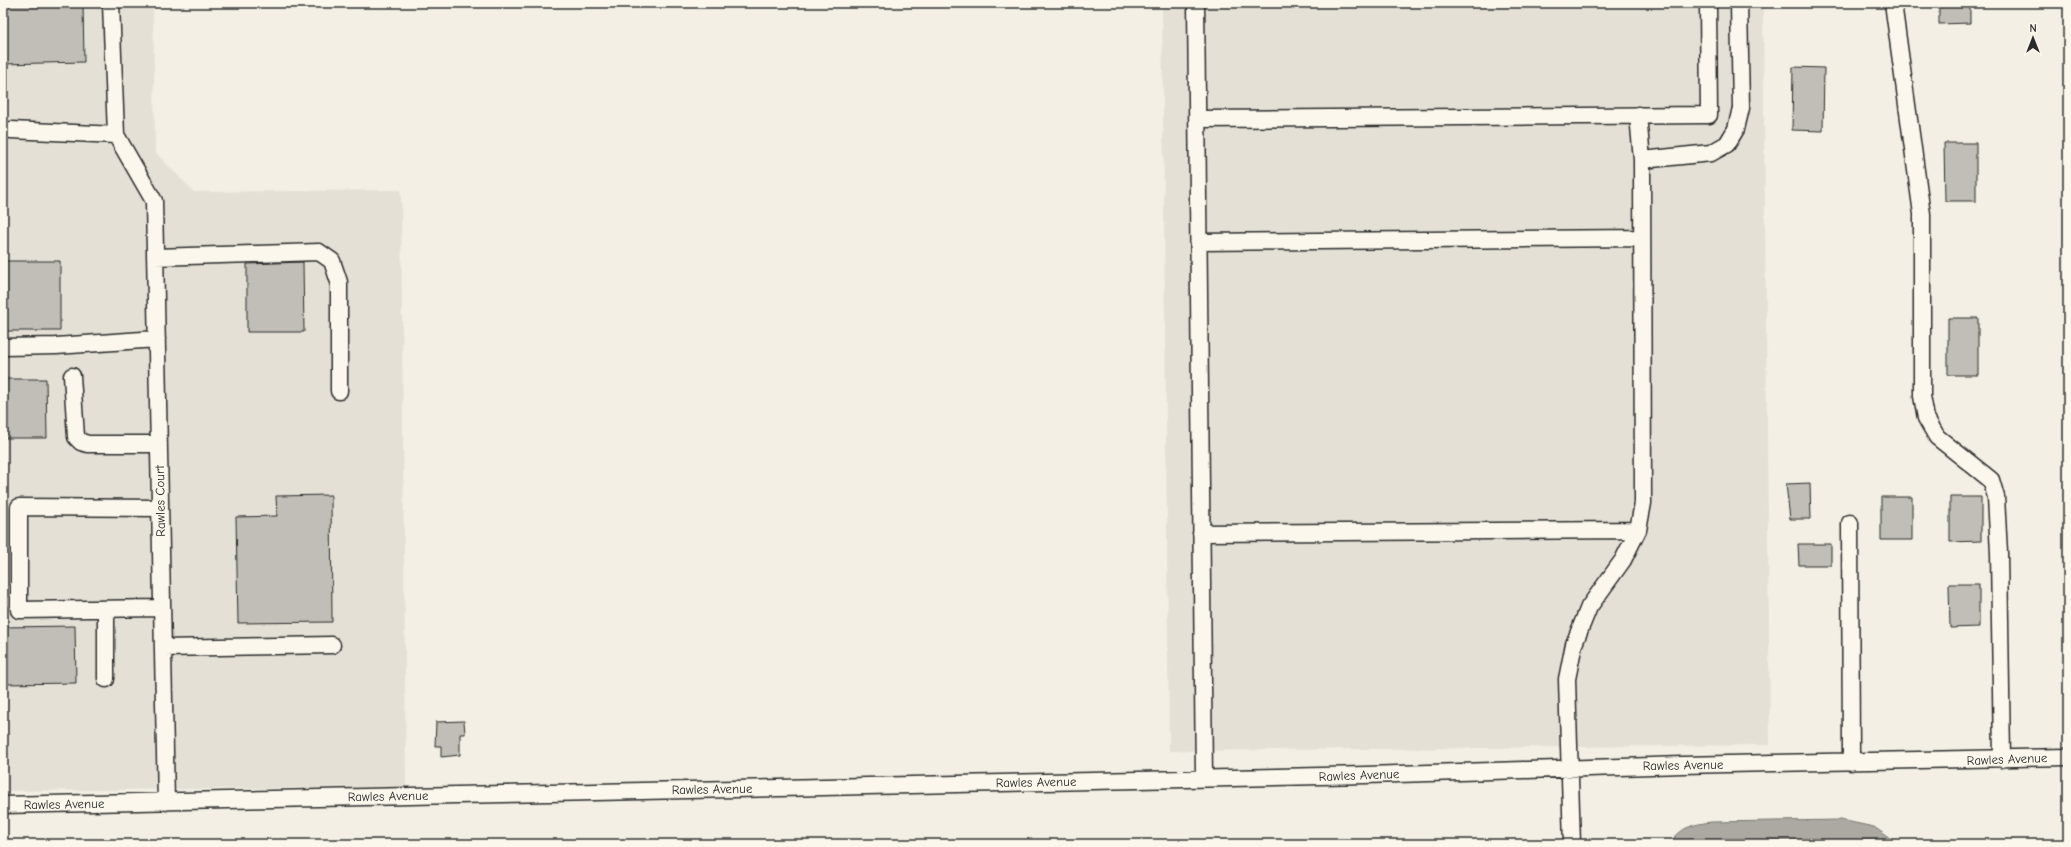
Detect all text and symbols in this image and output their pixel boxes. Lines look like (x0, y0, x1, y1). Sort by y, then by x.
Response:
north arrow (2013, 18, 2053, 58)
text: N (2029, 22, 2037, 35)
street label: Rawles Court (152, 464, 168, 537)
street label: Rawles Avenue (1966, 750, 2048, 768)
street label: Rawles Avenue (1642, 757, 1724, 773)
street label: Rawles Avenue (1318, 766, 1400, 784)
street label: Rawles Avenue (995, 774, 1077, 790)
street label: Rawles Avenue (671, 781, 753, 797)
street label: Rawles Avenue (347, 788, 429, 804)
street label: Rawles Avenue (23, 796, 105, 812)

